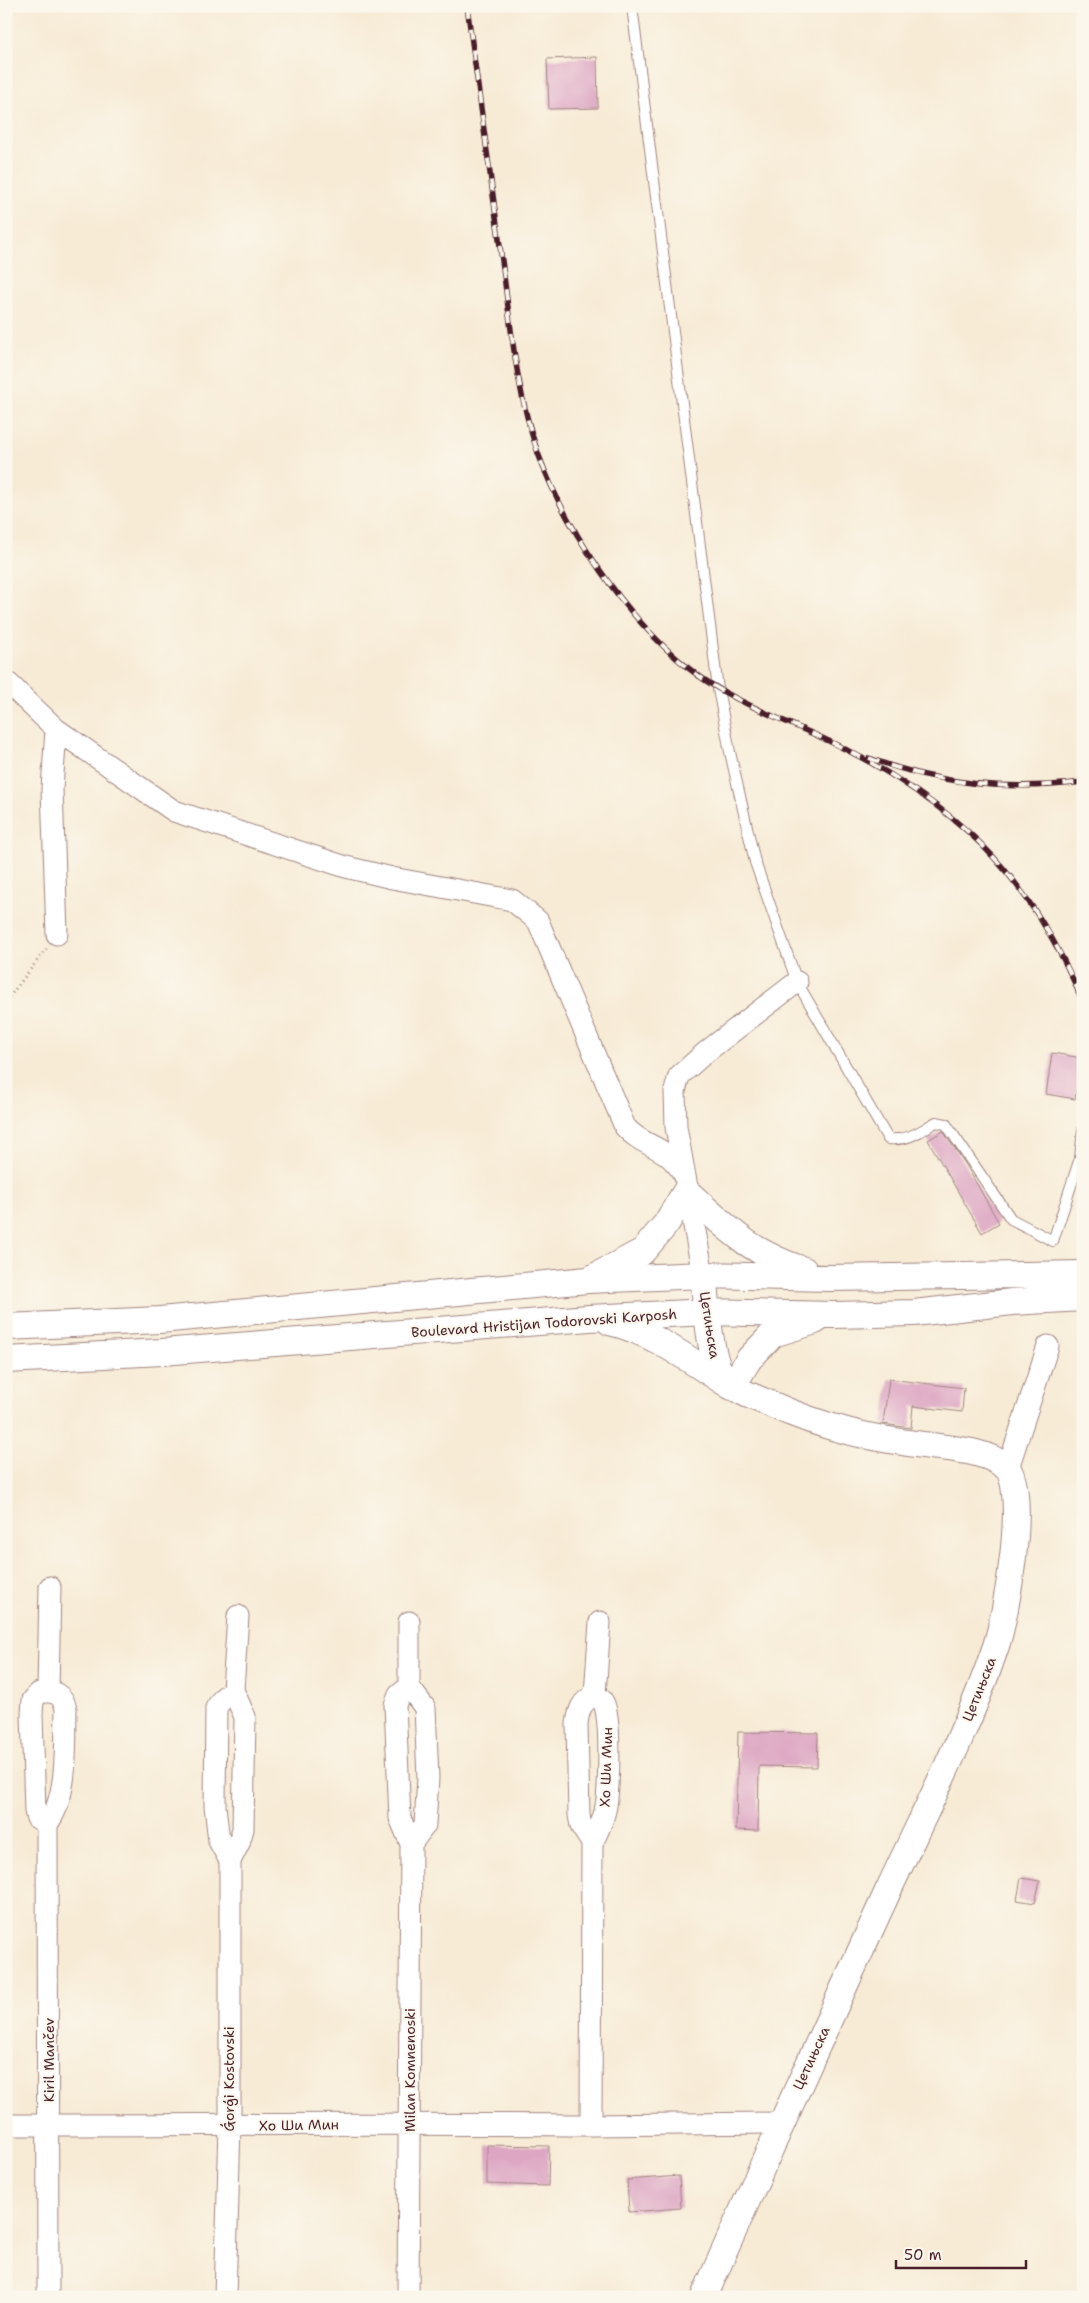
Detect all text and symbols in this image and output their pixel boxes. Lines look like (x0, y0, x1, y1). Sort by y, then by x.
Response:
street label: Цетињска (696, 1290, 724, 1360)
street label: Boulevard Hristijan Todorovski Karposh (410, 1305, 678, 1341)
street label: Цетињска (958, 1654, 1000, 1724)
street label: Хо Ши Мин (596, 1727, 616, 1807)
street label: Milan Komnenoski (401, 2008, 419, 2132)
street label: Kiril Mančev (40, 2018, 58, 2102)
street label: Цетињска (788, 2023, 834, 2093)
street label: Ǵorǵi Kostovski (220, 2026, 238, 2132)
street label: Хо Ши Мин (259, 2115, 339, 2135)
scale bar (896, 2238, 1026, 2270)
text: 50 m (904, 2245, 942, 2265)

